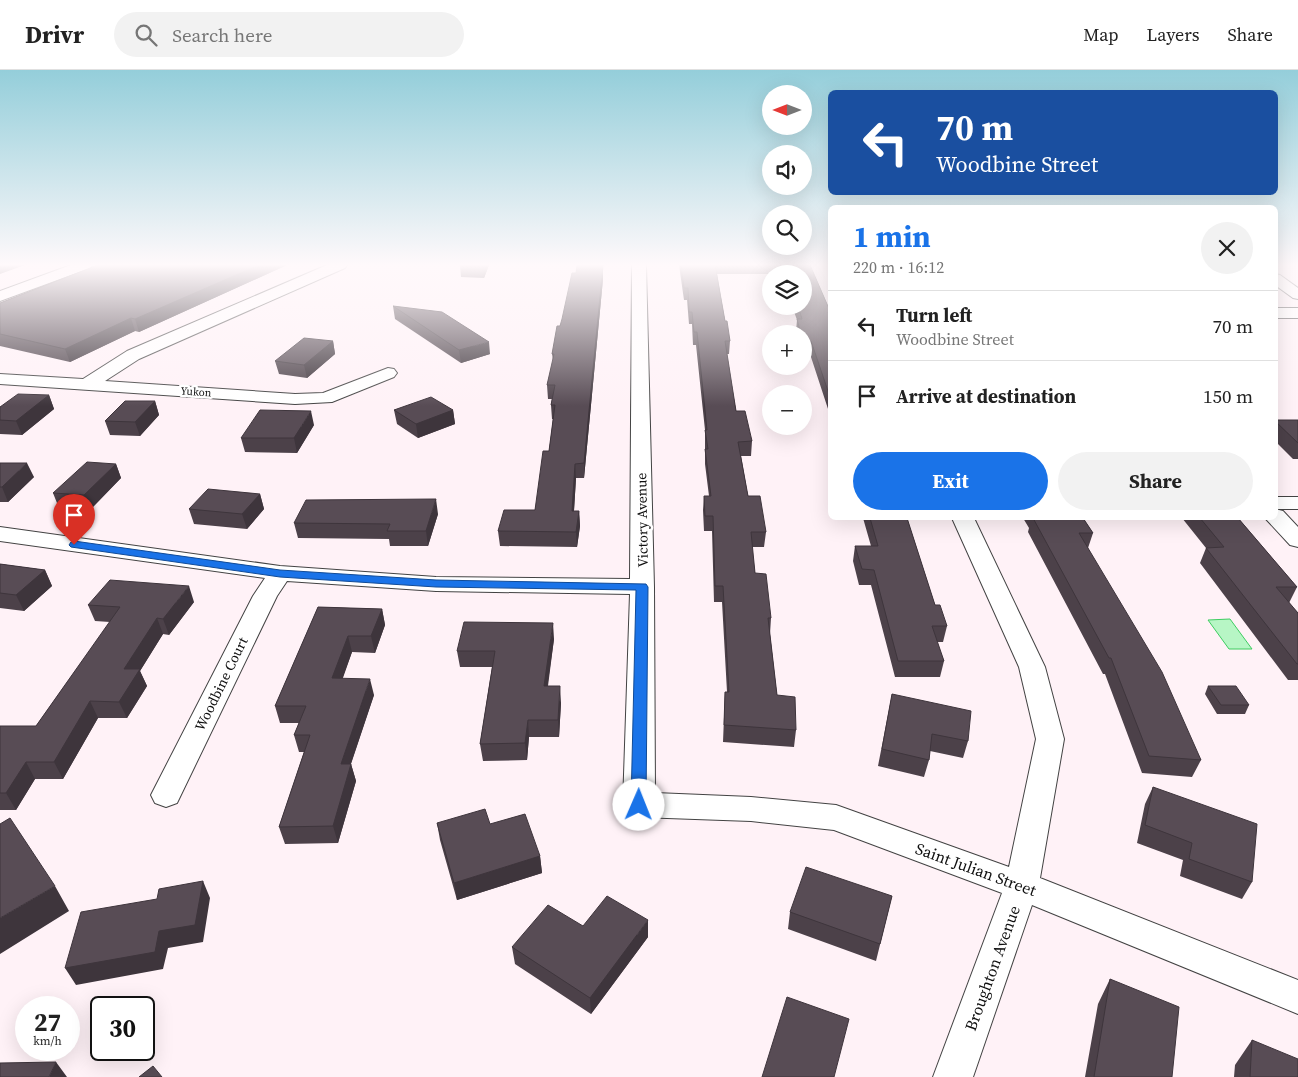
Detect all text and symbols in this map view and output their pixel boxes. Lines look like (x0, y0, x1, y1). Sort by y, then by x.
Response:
search box (114, 12, 464, 57)
text: Drivr (25, 18, 84, 51)
icon: search (132, 21, 160, 49)
text: Search here (172, 22, 273, 48)
text: Map (1083, 22, 1118, 47)
text: Layers (1146, 22, 1199, 47)
text: Share (1227, 22, 1273, 47)
north arrow (762, 85, 812, 135)
map controls (762, 85, 812, 435)
text: 70 m (936, 104, 1013, 152)
icon: left (853, 110, 918, 175)
button: sound (762, 145, 812, 195)
text: Woodbine Street (936, 149, 1098, 179)
button: search (762, 205, 812, 255)
text: 1 min (853, 216, 931, 257)
button: close (1201, 222, 1253, 274)
text: 220 m · 16:12 (853, 256, 944, 278)
button: layers (762, 265, 812, 315)
text: Turn left (896, 302, 972, 328)
icon: left (853, 312, 881, 340)
text: 70 m (1212, 313, 1253, 339)
button: + (762, 325, 812, 375)
text: Woodbine Street (896, 328, 1014, 350)
icon: arrive (853, 382, 881, 410)
street label: Yukon (180, 383, 212, 401)
text: Arrive at destination (896, 383, 1076, 409)
text: 150 m (1203, 383, 1253, 409)
button: − (762, 385, 812, 435)
button: Exit (853, 452, 1048, 510)
button: Share (1058, 452, 1253, 510)
street label: Victory Avenue (631, 472, 653, 568)
pin (53, 494, 95, 545)
icon: arrive (60, 501, 88, 529)
street label: Woodbine Court (190, 633, 253, 734)
position arrow (612, 778, 664, 830)
street label: Saint Julian Street (913, 837, 1040, 901)
street label: Broughton Avenue (959, 902, 1025, 1034)
speed limit sign: 30 (90, 996, 155, 1061)
text: 27 (34, 1005, 61, 1039)
text: km/h (33, 1033, 62, 1049)

